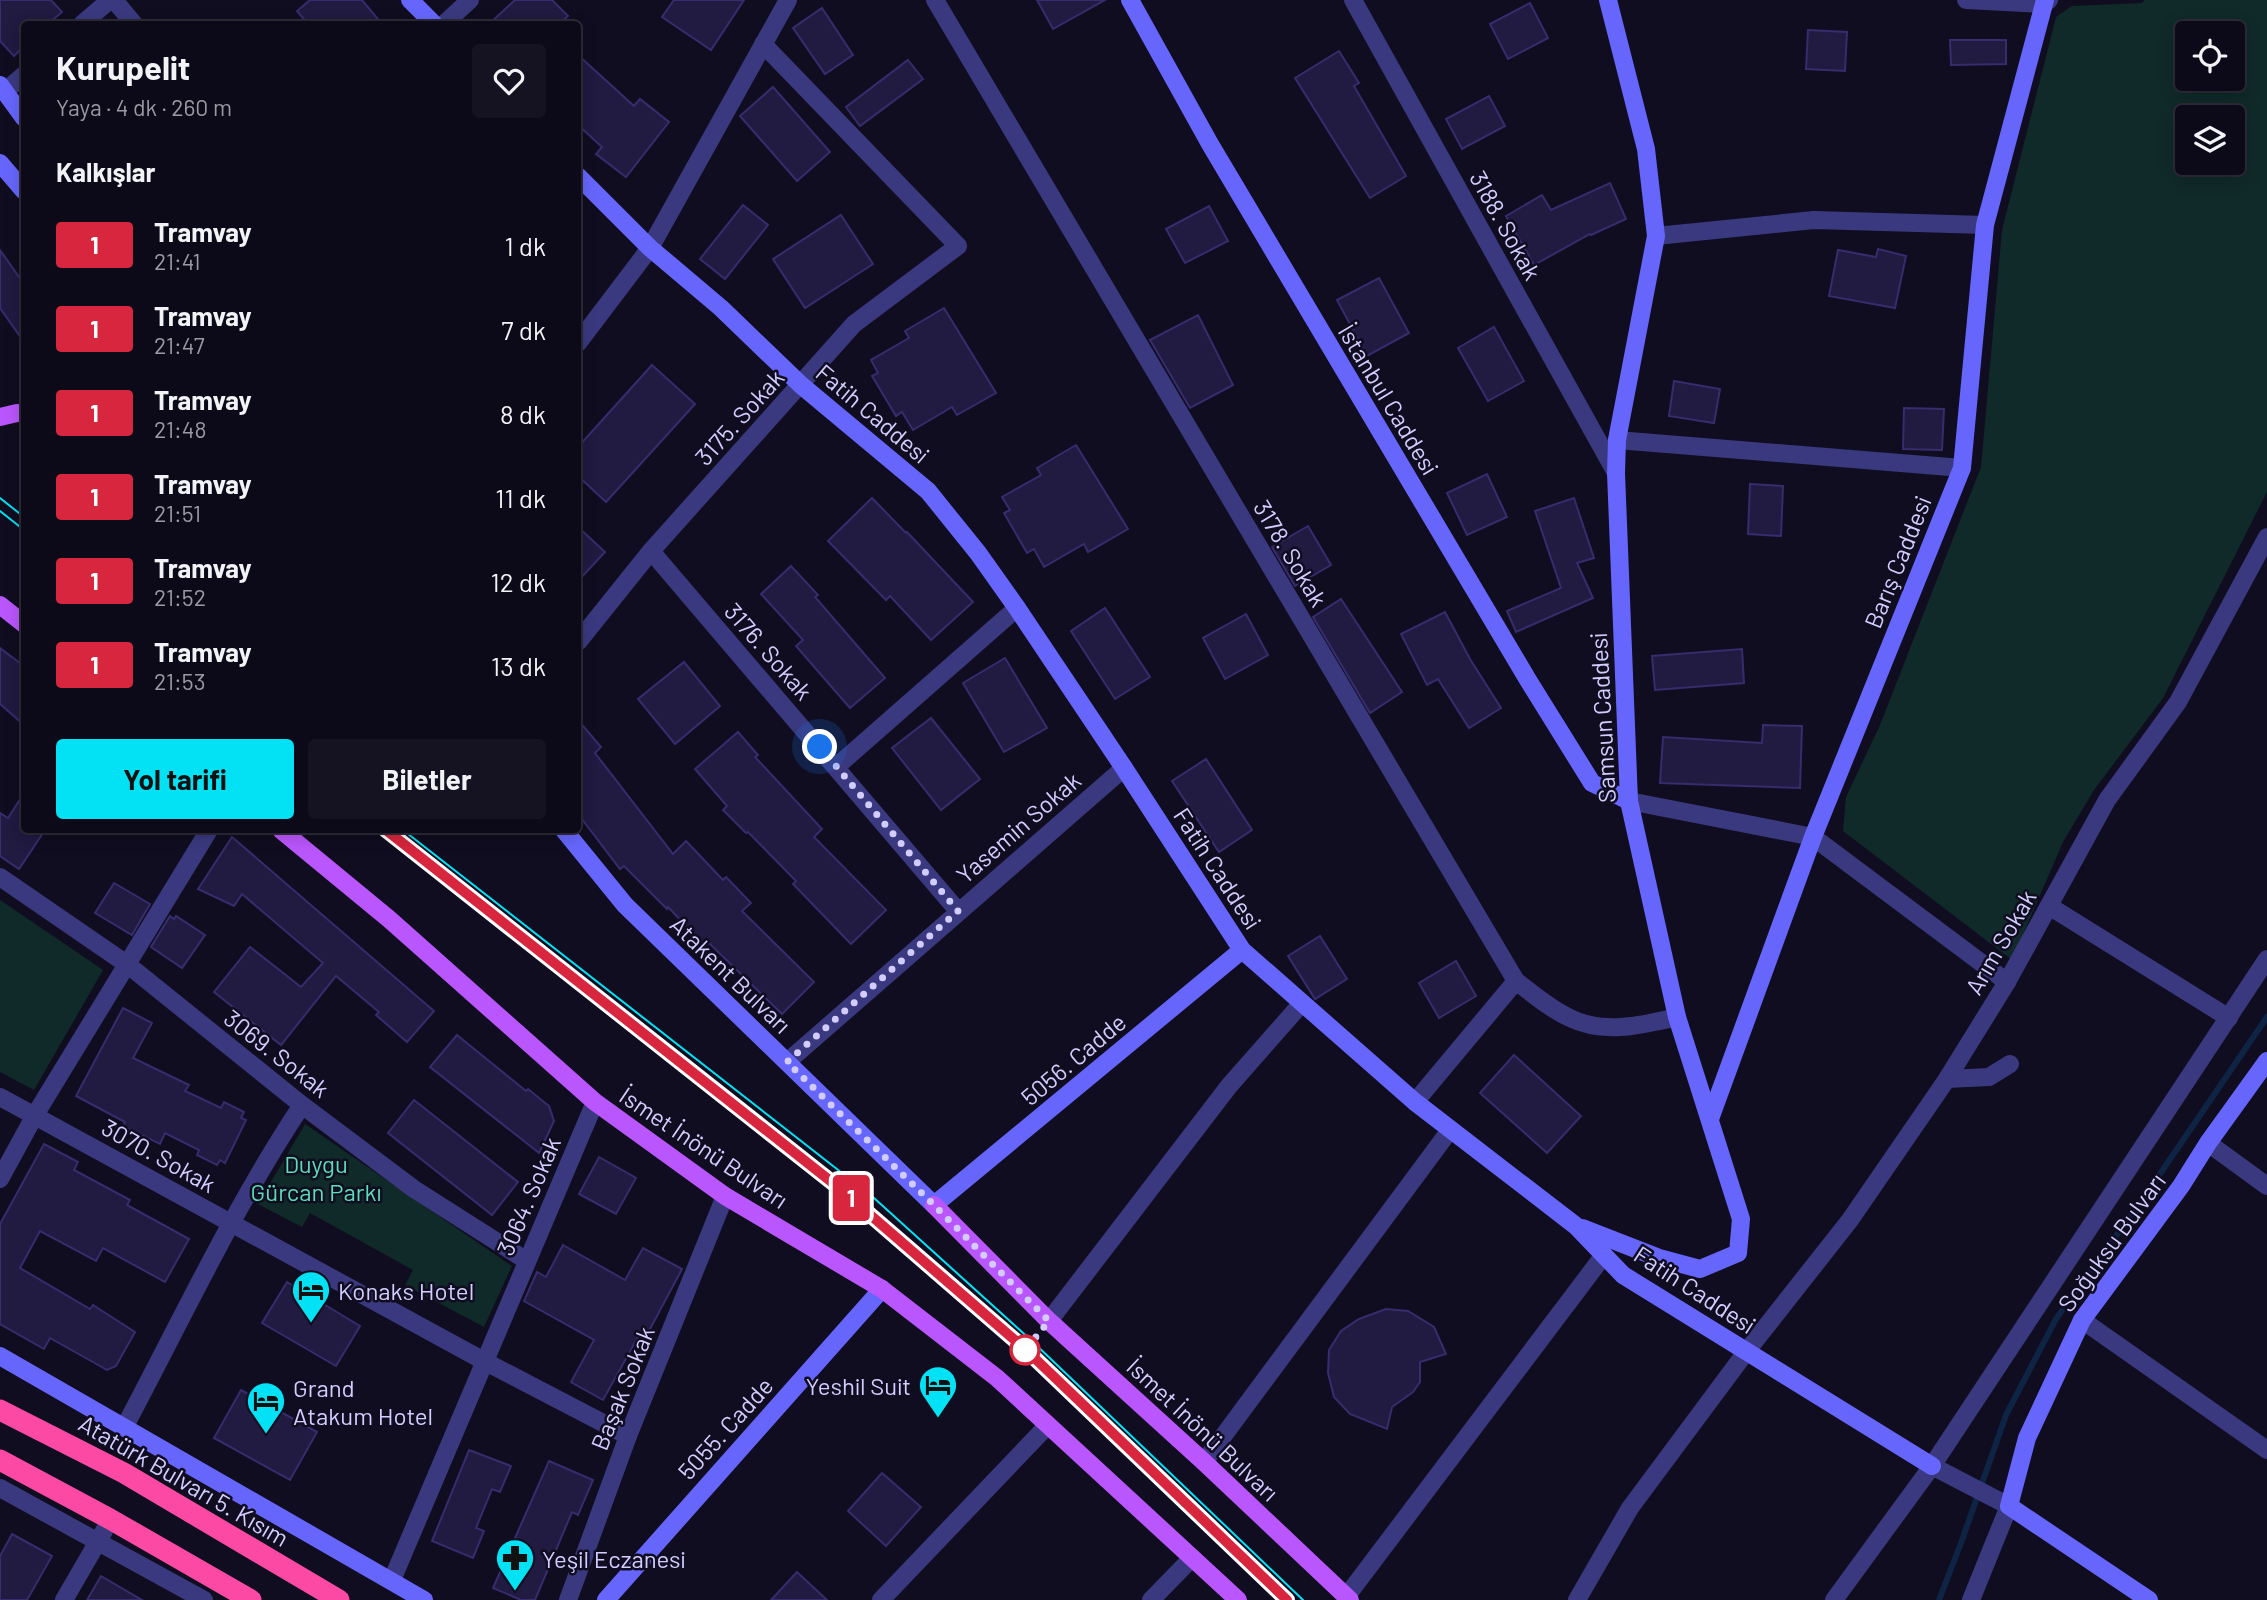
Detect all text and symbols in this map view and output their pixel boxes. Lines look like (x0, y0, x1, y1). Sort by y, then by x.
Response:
map controls (2175, 21, 2245, 175)
button: locate (2175, 21, 2245, 91)
button: heart (472, 44, 546, 118)
text: Kurupelit (56, 47, 190, 87)
text: Yaya · 4 dk · 260 m (56, 93, 232, 121)
button: layers (2175, 105, 2245, 175)
text: Kalkışlar (56, 156, 156, 187)
street label: 3188. Sokak (1464, 165, 1548, 285)
text: Tramvay (154, 216, 252, 247)
text: 1 (90, 230, 99, 259)
text: 1 dk (504, 230, 546, 261)
text: 21:41 (154, 247, 200, 275)
text: Tramvay (154, 300, 252, 331)
text: 1 (90, 314, 99, 343)
text: 7 dk (501, 314, 546, 345)
street label: İstanbul Caddesi (1333, 319, 1445, 479)
text: 21:47 (154, 331, 205, 359)
street label: Fatih Caddesi (811, 357, 935, 469)
street label: 3175. Sokak (688, 363, 790, 471)
text: Tramvay (154, 384, 252, 415)
text: 1 (90, 398, 99, 427)
text: 8 dk (500, 398, 546, 429)
text: 21:48 (154, 415, 207, 443)
text: Tramvay (154, 468, 252, 499)
text: 1 (90, 482, 99, 511)
text: 11 dk (495, 482, 546, 513)
street label: Barış Caddesi (1857, 492, 1937, 632)
street label: 3178. Sokak (1248, 494, 1334, 612)
text: 21:51 (154, 499, 201, 527)
text: Tramvay (154, 552, 252, 583)
text: 1 (90, 566, 99, 595)
text: 12 dk (491, 566, 546, 597)
text: 21:52 (154, 583, 206, 611)
street label: 3176. Sokak (719, 597, 819, 705)
street label: Samsun Caddesi (1583, 632, 1621, 804)
text: Tramvay (154, 636, 252, 667)
text: 1 (90, 650, 99, 679)
text: 13 dk (491, 650, 546, 681)
text: 21:53 (154, 667, 206, 695)
your location (802, 729, 837, 764)
button: Yol tarifi (56, 739, 294, 819)
button: Biletler (308, 739, 546, 819)
street label: Yasemin Sokak (950, 765, 1086, 889)
street label: Fatih Caddesi (1168, 802, 1268, 934)
street label: Arım Sokak (1958, 884, 2042, 1000)
street label: Atakent Bulvarı (665, 909, 797, 1039)
street label: 3069. Sokak (219, 1003, 335, 1103)
street label: 5056. Cadde (1015, 1007, 1131, 1111)
street label: İsmet İnönü Bulvarı (614, 1080, 794, 1214)
street label: 3070. Sokak (97, 1112, 221, 1198)
street label: 3064. Sokak (490, 1132, 566, 1260)
park label: Duygu Gürcan Parkı (251, 1149, 382, 1206)
street label: Soğuksu Bulvarı (2051, 1167, 2171, 1317)
line badge: 1 (828, 1175, 874, 1221)
text: 1 (847, 1183, 855, 1212)
street label: Fatih Caddesi (1629, 1239, 1761, 1339)
hotel icon: Konaks Hotel (290, 1269, 332, 1324)
place label: Konaks Hotel (338, 1276, 474, 1305)
street label: Başak Sokak (584, 1322, 660, 1454)
unlabelled marker (1010, 1335, 1040, 1365)
street label: İsmet İnönü Bulvarı (1121, 1351, 1285, 1507)
hotel icon: Yeshil Suit (917, 1364, 959, 1419)
street label: 5055. Cadde (671, 1371, 779, 1485)
place label: Yeshil Suit (806, 1371, 911, 1400)
place label: Grand Atakum Hotel (293, 1373, 433, 1430)
hotel icon: Grand Atakum Hotel (245, 1380, 287, 1435)
street label: Atatürk Bulvarı 5. Kısım (74, 1408, 294, 1552)
pharmacy icon: Yeşil Eczanesi (494, 1537, 536, 1592)
place label: Yeşil Eczanesi (542, 1544, 686, 1573)

